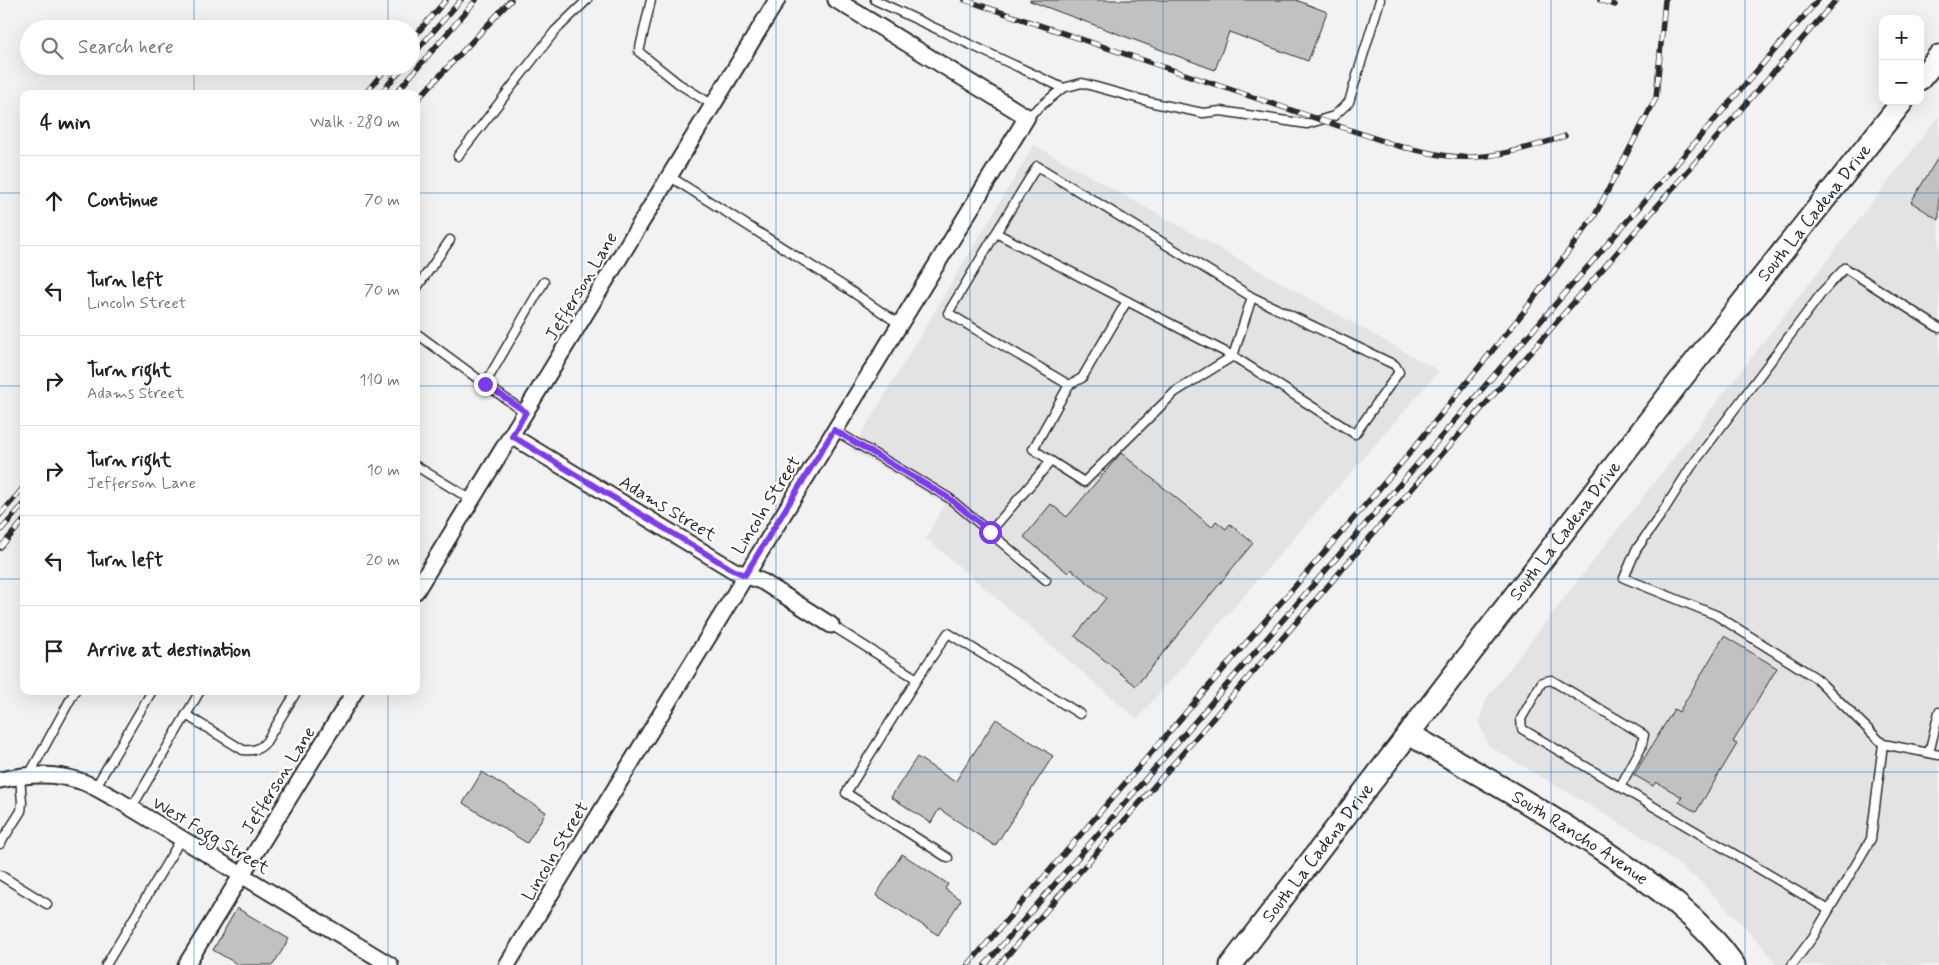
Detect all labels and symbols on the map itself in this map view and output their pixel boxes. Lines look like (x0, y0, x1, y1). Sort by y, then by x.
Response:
street label: South La Cadena Drive (1752, 139, 1877, 287)
street label: Jefferson Lane (540, 228, 624, 345)
route end (474, 373, 497, 396)
street label: Lincoln Street (727, 452, 807, 559)
street label: South La Cadena Drive (1504, 456, 1627, 606)
street label: Adams Street (614, 470, 721, 548)
route start (979, 521, 1002, 544)
street label: Jefferson Lane (236, 722, 321, 839)
street label: South La Cadena Drive (1257, 778, 1380, 928)
street label: South Rancho Avenue (1507, 785, 1653, 891)
street label: West Fogg Street (146, 791, 274, 882)
street label: Lincoln Street (517, 797, 595, 906)

